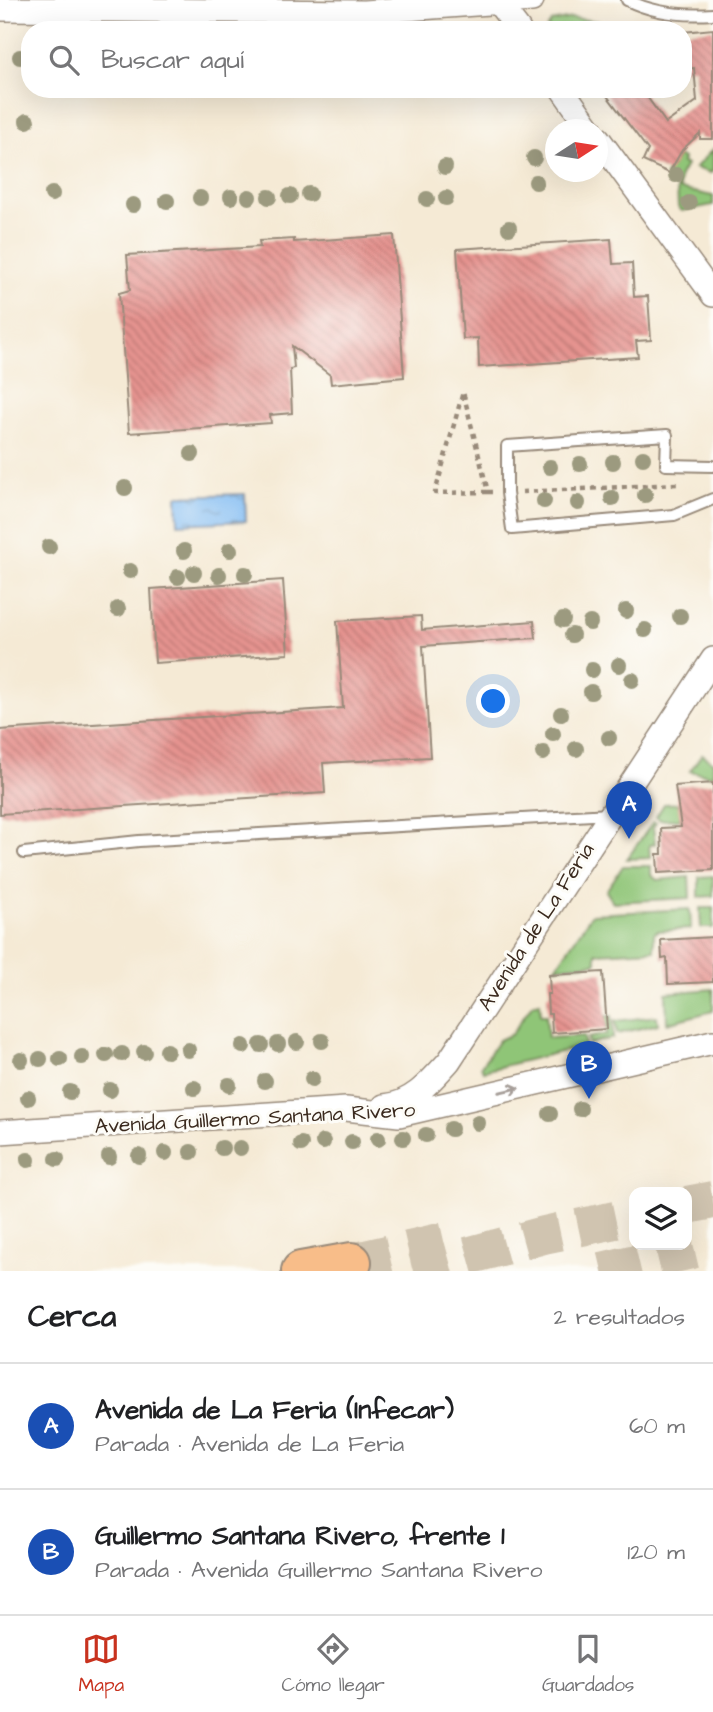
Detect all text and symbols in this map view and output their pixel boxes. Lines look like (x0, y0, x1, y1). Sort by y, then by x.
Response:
search box (21, 21, 692, 98)
icon: search (45, 41, 83, 79)
text: Buscar aquí (101, 42, 244, 78)
north arrow (545, 119, 608, 182)
your location (476, 684, 510, 718)
pin: A (606, 781, 652, 839)
street label: Avenida de La Feria (471, 837, 601, 1017)
pin: B (566, 1041, 612, 1099)
one-way arrow (497, 1083, 520, 1097)
street label: Avenida Guillermo Santana Rivero (94, 1095, 416, 1141)
map controls (629, 1187, 692, 1250)
button: layers (629, 1187, 692, 1250)
text: Cerca (28, 1296, 116, 1338)
text: 2 resultados (553, 1301, 685, 1333)
text: Avenida de La Feria (Infecar) (95, 1392, 454, 1428)
text: A (44, 1410, 58, 1442)
text: 60 m (629, 1410, 685, 1442)
text: Parada · Avenida de La Feria (95, 1428, 404, 1460)
text: Guillermo Santana Rivero, frente 1 (95, 1518, 505, 1554)
text: B (43, 1536, 59, 1568)
text: 120 m (627, 1536, 685, 1568)
text: Parada · Avenida Guillermo Santana Rivero (95, 1554, 542, 1586)
tab: Mapa (79, 1630, 124, 1699)
tab: Cómo llegar (281, 1630, 385, 1699)
tab: Guardados (542, 1630, 634, 1699)

